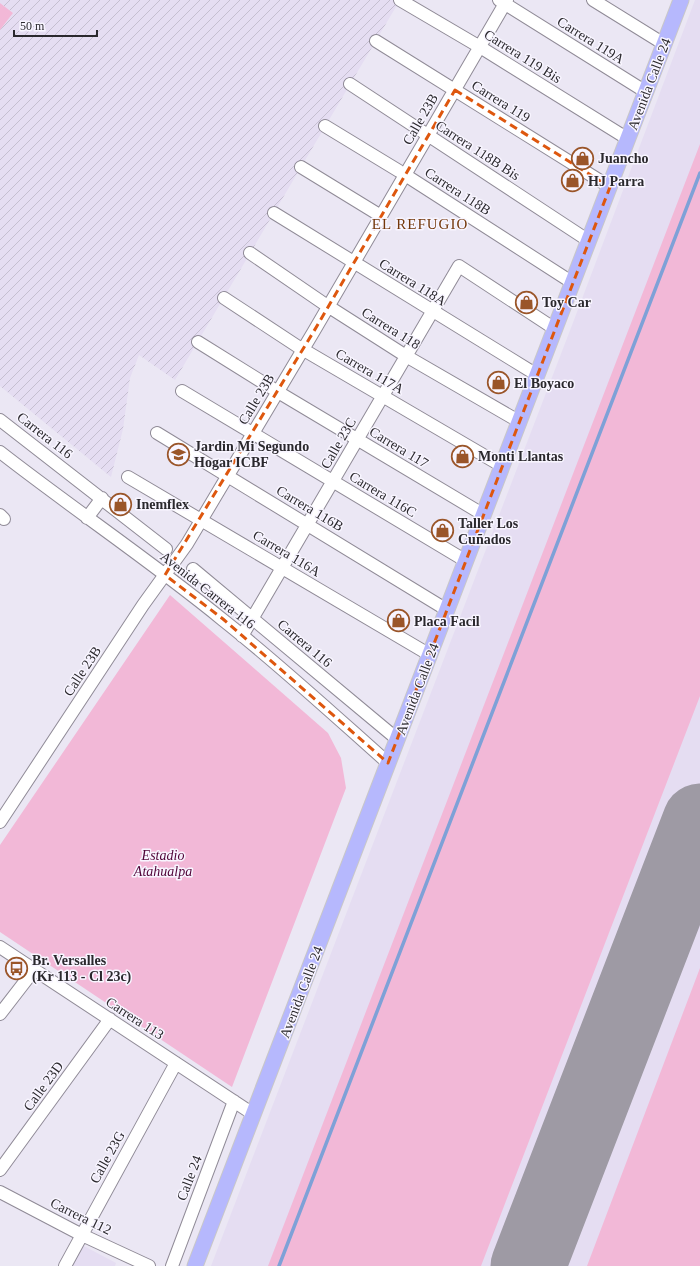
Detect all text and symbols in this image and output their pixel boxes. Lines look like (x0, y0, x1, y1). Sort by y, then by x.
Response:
scale bar (14, 12, 97, 38)
street label: Carrera 119A (555, 14, 628, 67)
text: 50 m (20, 19, 45, 33)
street label: Carrera 119 Bis (481, 27, 564, 86)
street label: Avenida Calle 24 (625, 36, 674, 132)
street label: Carrera 119 (469, 78, 533, 125)
street label: Calle 23B (400, 91, 441, 147)
street label: Carrera 118B Bis (433, 118, 523, 183)
shop icon: Juancho (569, 145, 595, 171)
place label: Juancho (598, 151, 649, 166)
street label: Carrera 118B (422, 165, 493, 218)
shop icon: HJ Parra (559, 168, 585, 194)
place label: HJ Parra (588, 174, 644, 189)
district label: EL REFUGIO (372, 216, 468, 232)
street label: Carrera 118A (377, 256, 450, 309)
shop icon: Toy Car (514, 289, 540, 315)
place label: Toy Car (542, 295, 591, 310)
street label: Carrera 118 (359, 305, 423, 352)
street label: Carrera 117A (333, 346, 407, 397)
shop icon: El Boyaco (485, 370, 511, 396)
street label: Calle 23B (235, 371, 277, 427)
place label: El Boyaco (514, 376, 574, 391)
street label: Carrera 116 (14, 409, 75, 462)
street label: Calle 23C (318, 415, 359, 471)
street label: Carrera 117 (367, 424, 431, 471)
place label: Jardin Mi Segundo Hogar ICBF (194, 439, 309, 470)
school or university icon: Jardin Mi Segundo Hogar ICBF (165, 441, 191, 467)
shop icon: Monti Llantas (449, 443, 475, 469)
place label: Monti Llantas (478, 449, 564, 464)
street label: Carrera 116C (347, 469, 419, 520)
street label: Carrera 116B (274, 483, 346, 534)
shop icon: Inemflex (108, 491, 134, 517)
place label: Inemflex (136, 497, 189, 512)
place label: Taller Los Cuñados (458, 516, 519, 547)
shop icon: Taller Los Cuñados (429, 518, 455, 544)
street label: Carrera 116A (250, 527, 324, 580)
street label: Avenida Carrera 116 (157, 549, 258, 632)
shop icon: Placa Facil (386, 608, 412, 634)
place label: Placa Facil (414, 614, 480, 629)
street label: Carrera 116 (275, 616, 335, 670)
street label: Avenida Calle 24 (393, 641, 442, 737)
street label: Calle 23B (61, 644, 104, 699)
park label: Estadio Atahualpa (133, 848, 192, 879)
street label: Avenida Calle 24 (277, 944, 326, 1040)
place label: Br. Versalles (Kr 113 - Cl 23c) (32, 953, 132, 985)
bus stop icon: Br. Versalles (Kr 113 - Cl 23c) (4, 955, 30, 981)
street label: Carrera 113 (103, 994, 166, 1043)
street label: Calle 23D (21, 1059, 66, 1114)
street label: Calle 23G (87, 1129, 128, 1186)
street label: Calle 24 (174, 1154, 205, 1203)
street label: Carrera 112 (48, 1195, 114, 1238)

